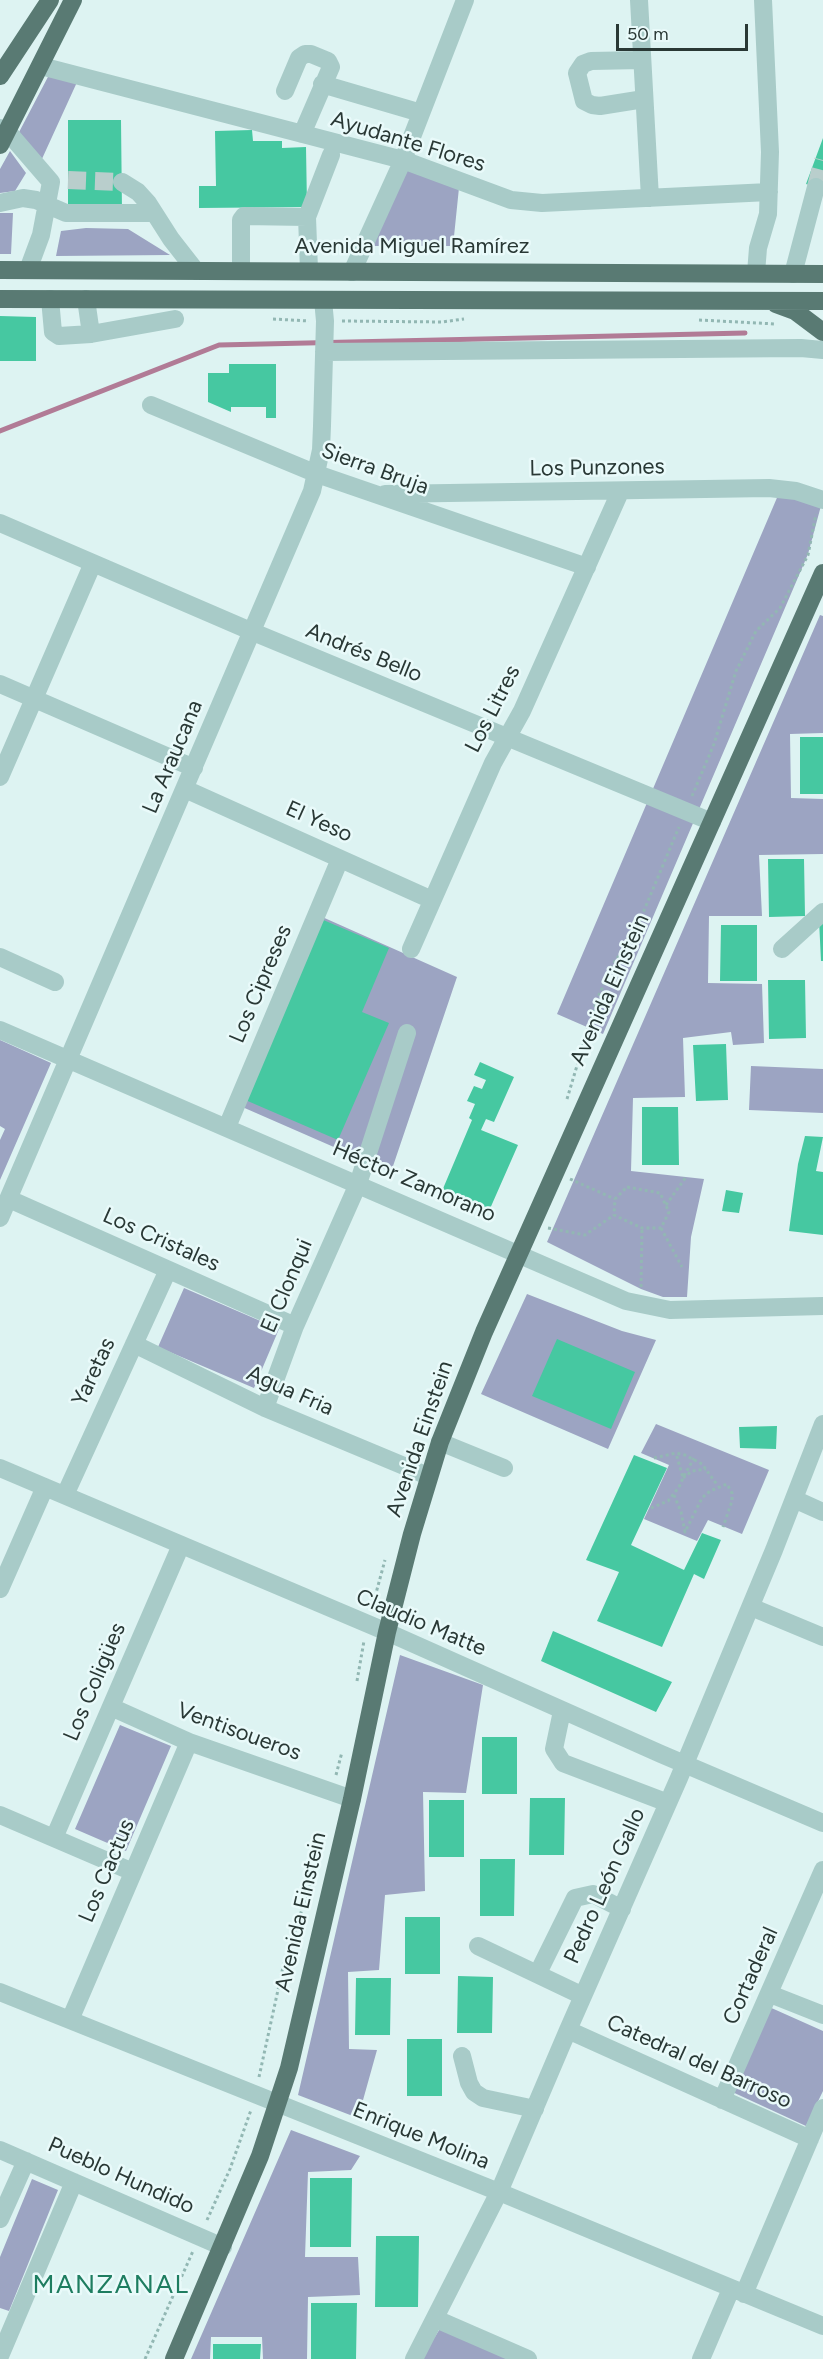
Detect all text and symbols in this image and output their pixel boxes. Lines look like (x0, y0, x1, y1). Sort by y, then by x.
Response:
scale bar (619, 12, 751, 50)
text: 50 m (627, 23, 669, 45)
street label: Ayudante Flores (328, 106, 488, 178)
street label: Avenida Miguel Ramírez (294, 234, 530, 260)
street label: Sierra Bruja (318, 437, 432, 501)
street label: Los Punzones (529, 454, 665, 482)
street label: Andrés Bello (302, 618, 426, 688)
street label: Los Litres (460, 661, 526, 757)
street label: La Araucana (137, 696, 209, 818)
street label: El Yeso (282, 796, 356, 848)
street label: Avenida Einstein (565, 910, 655, 1070)
street label: Los Cipreses (224, 921, 298, 1047)
street label: Héctor Zamorano (328, 1136, 500, 1228)
street label: Los Cristales (98, 1202, 224, 1278)
street label: El Clonqui (255, 1235, 319, 1337)
street label: Yaretas (67, 1334, 121, 1410)
street label: Avenida Einstein (381, 1358, 459, 1520)
street label: Agua Fria (243, 1360, 337, 1422)
street label: Claudio Matte (352, 1584, 490, 1662)
street label: Los Coligües (58, 1619, 132, 1745)
street label: Ventisoueros (173, 1697, 305, 1767)
street label: Pedro León Gallo (559, 1804, 651, 1968)
street label: Los Cactus (73, 1815, 141, 1927)
street label: Avenida Einstein (270, 1830, 332, 1994)
street label: Cortaderal (718, 1923, 784, 2029)
street label: Catedral del Barroso (602, 2009, 796, 2115)
street label: Enrique Molina (349, 2097, 493, 2175)
street label: Pueblo Hundido (44, 2132, 198, 2220)
district label: MANZANAL (32, 2269, 190, 2301)

